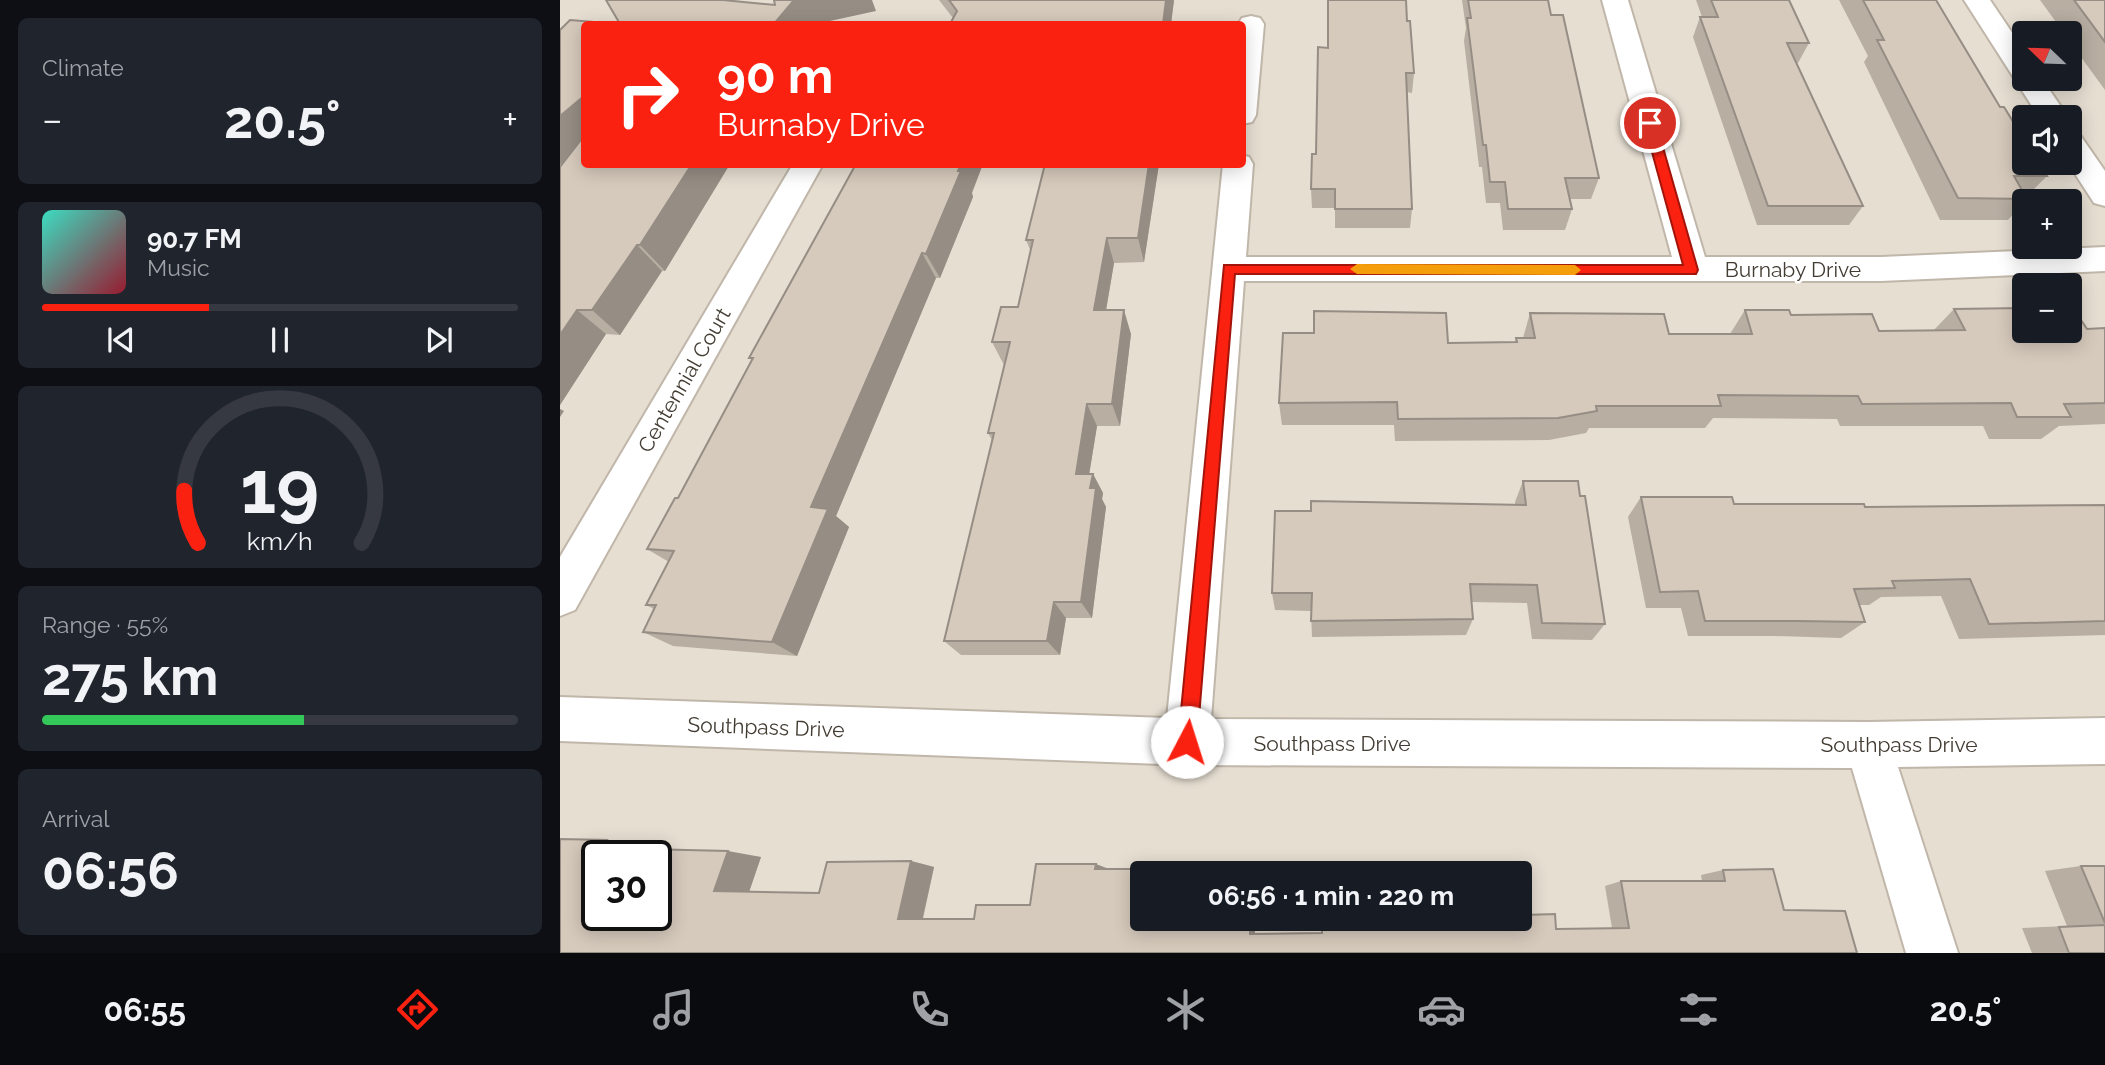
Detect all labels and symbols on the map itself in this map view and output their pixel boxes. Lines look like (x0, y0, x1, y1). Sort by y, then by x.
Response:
north arrow (2012, 21, 2082, 91)
pin (1620, 93, 1680, 153)
street label: Burnaby Drive (1725, 257, 1861, 282)
street label: Centennial Court (632, 303, 736, 457)
position arrow (1150, 705, 1224, 779)
street label: Southpass Drive (687, 712, 845, 742)
street label: Southpass Drive (1253, 731, 1411, 756)
street label: Southpass Drive (1820, 732, 1978, 757)
speed limit sign: 30 (581, 840, 672, 931)

